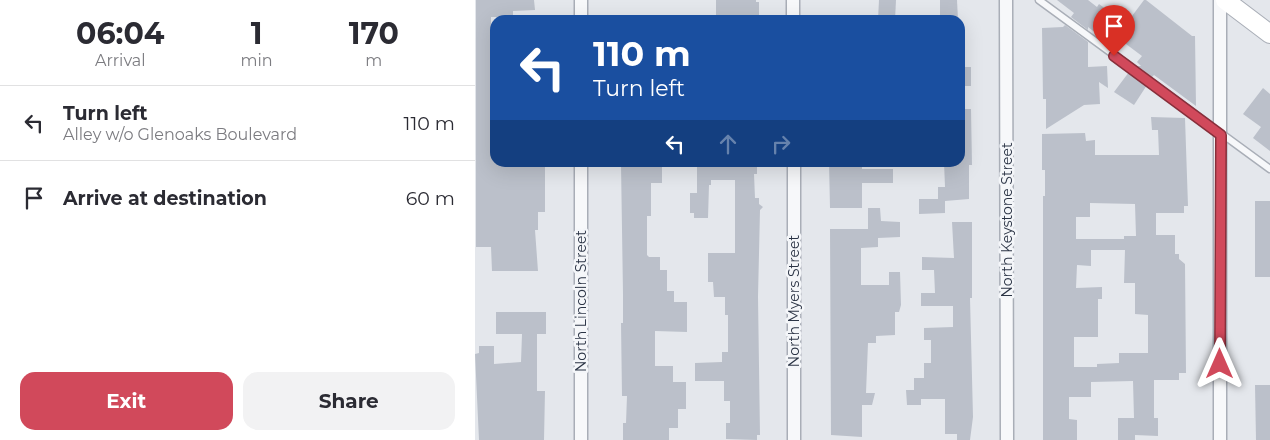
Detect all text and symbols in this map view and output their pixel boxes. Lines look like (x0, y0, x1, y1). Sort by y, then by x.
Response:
pin (1093, 5, 1135, 56)
icon: arrive (1100, 12, 1128, 40)
text: 06:04 (76, 15, 164, 52)
text: 1 (251, 15, 262, 52)
text: 170 (349, 15, 399, 52)
text: 110 m (593, 32, 691, 75)
icon: left (510, 35, 575, 100)
text: Arrival (95, 51, 146, 70)
text: min (241, 51, 273, 70)
text: m (365, 51, 382, 70)
text: Turn left (593, 75, 685, 102)
text: Turn left (63, 102, 148, 125)
icon: left (20, 109, 48, 137)
text: 110 m (404, 112, 455, 135)
text: Alley w/o Glenoaks Boulevard (63, 125, 297, 144)
icon: left (661, 130, 689, 158)
icon: ahead (714, 130, 742, 158)
icon: right (767, 130, 795, 158)
street label: North Keystone Street (998, 142, 1016, 298)
icon: arrive (20, 184, 48, 212)
text: Arrive at destination (63, 187, 267, 210)
text: 60 m (406, 187, 455, 210)
street label: North Lincoln Street (572, 230, 590, 372)
street label: North Myers Street (785, 234, 803, 367)
position arrow (1193, 337, 1245, 389)
button: Exit (20, 372, 233, 430)
button: Share (243, 372, 455, 430)

